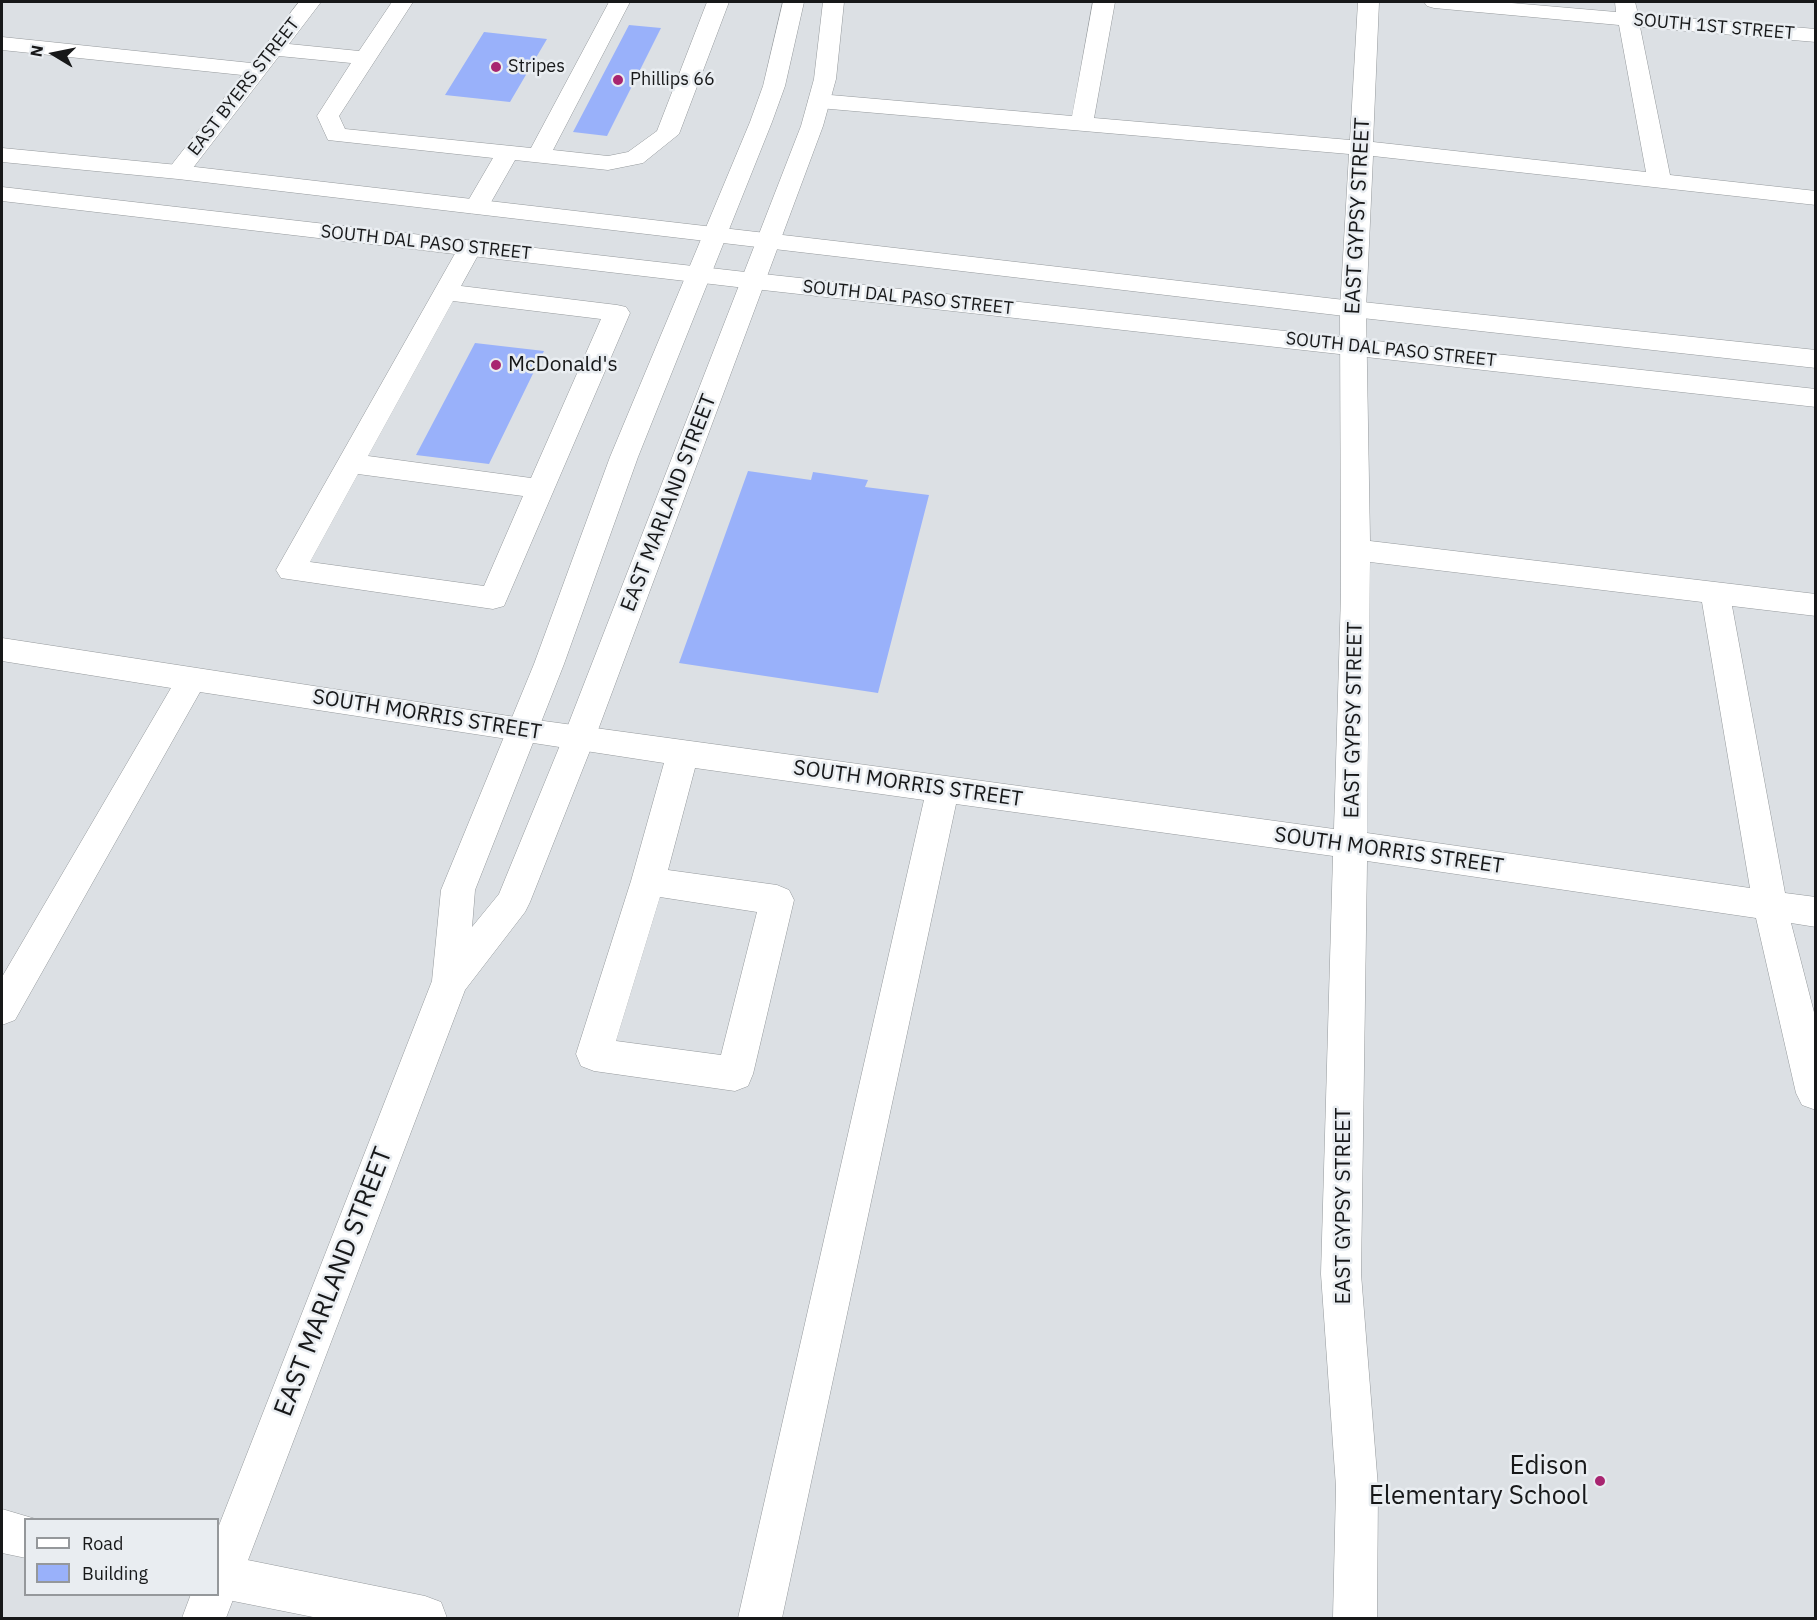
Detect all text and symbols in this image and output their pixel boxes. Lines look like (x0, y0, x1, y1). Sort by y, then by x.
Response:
street label: SOUTH 1ST STREET (1633, 9, 1795, 45)
street label: EAST BYERS STREET (184, 14, 304, 160)
north arrow (24, 24, 84, 84)
text: N (25, 43, 47, 58)
place label: Stripes (508, 56, 565, 78)
marker: Stripes (489, 60, 503, 74)
place label: Phillips 66 (630, 69, 715, 91)
marker: Phillips 66 (611, 73, 625, 87)
street label: EAST GYPSY STREET (1340, 117, 1376, 315)
street label: SOUTH DAL PASO STREET (320, 221, 532, 265)
street label: SOUTH DAL PASO STREET (802, 276, 1014, 320)
street label: SOUTH DAL PASO STREET (1285, 328, 1497, 372)
place label: McDonald's (508, 352, 618, 378)
marker: McDonald's (489, 358, 503, 372)
street label: EAST MARLAND STREET (616, 391, 722, 615)
street label: EAST GYPSY STREET (1340, 621, 1368, 819)
street label: SOUTH MORRIS STREET (311, 684, 543, 746)
street label: SOUTH MORRIS STREET (792, 755, 1024, 813)
street label: SOUTH MORRIS STREET (1273, 822, 1505, 880)
street label: EAST GYPSY STREET (1331, 1108, 1357, 1304)
street label: EAST MARLAND STREET (268, 1143, 400, 1421)
place label: Edison Elementary School (1369, 1450, 1588, 1512)
marker: Edison Elementary School (1593, 1474, 1607, 1488)
legend (24, 1518, 219, 1596)
text: Road (82, 1532, 123, 1555)
text: Building (82, 1562, 148, 1585)

